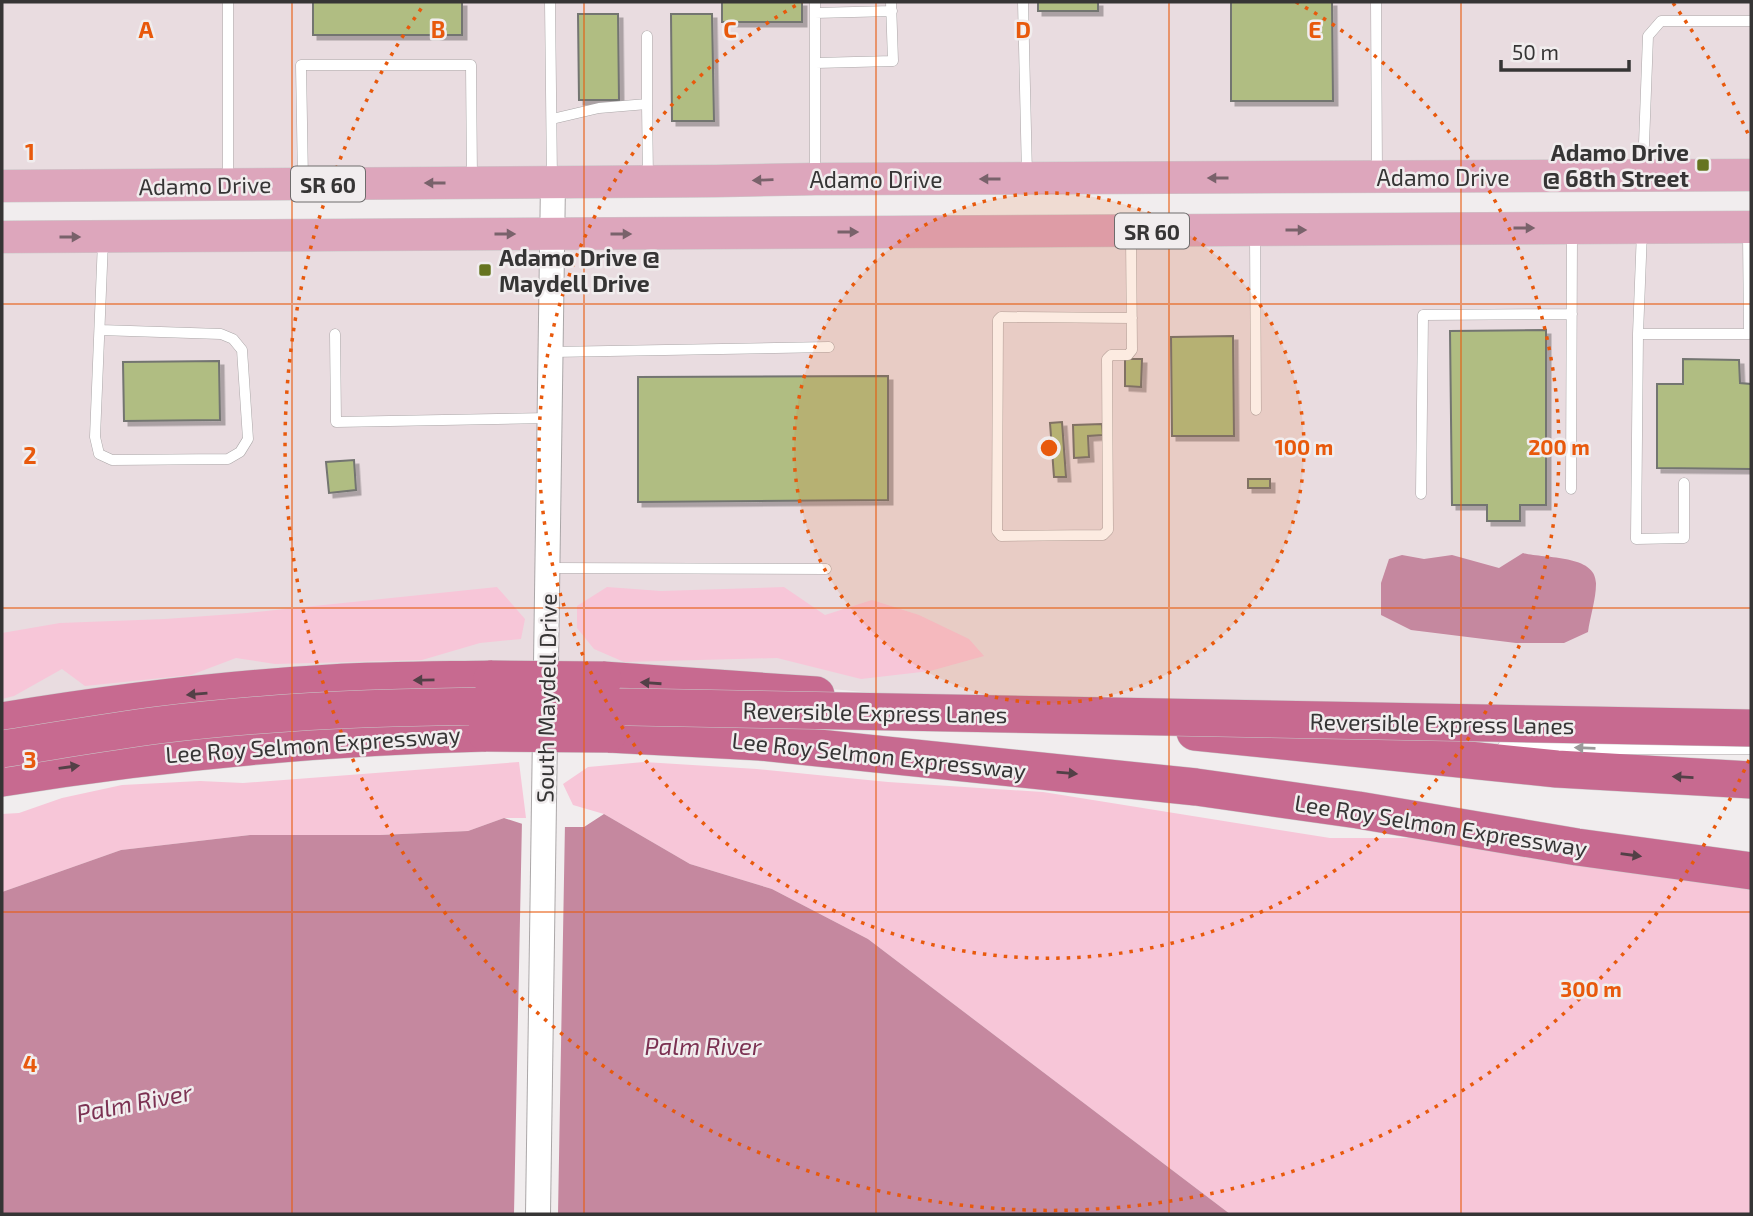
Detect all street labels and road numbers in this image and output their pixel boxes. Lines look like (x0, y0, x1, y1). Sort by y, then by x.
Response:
street label: Adamo Drive (1376, 163, 1510, 191)
street label: Adamo Drive (809, 165, 943, 193)
road number: SR 60 (291, 166, 365, 202)
street label: Adamo Drive (138, 170, 272, 200)
road number: SR 60 (1115, 214, 1189, 248)
street label: South Maydell Drive (530, 593, 562, 803)
street label: Reversible Express Lanes (742, 696, 1008, 728)
street label: Reversible Express Lanes (1309, 707, 1575, 739)
street label: Lee Roy Selmon Expressway (164, 720, 462, 768)
street label: Lee Roy Selmon Expressway (730, 726, 1028, 784)
street label: Lee Roy Selmon Expressway (1293, 788, 1589, 862)

